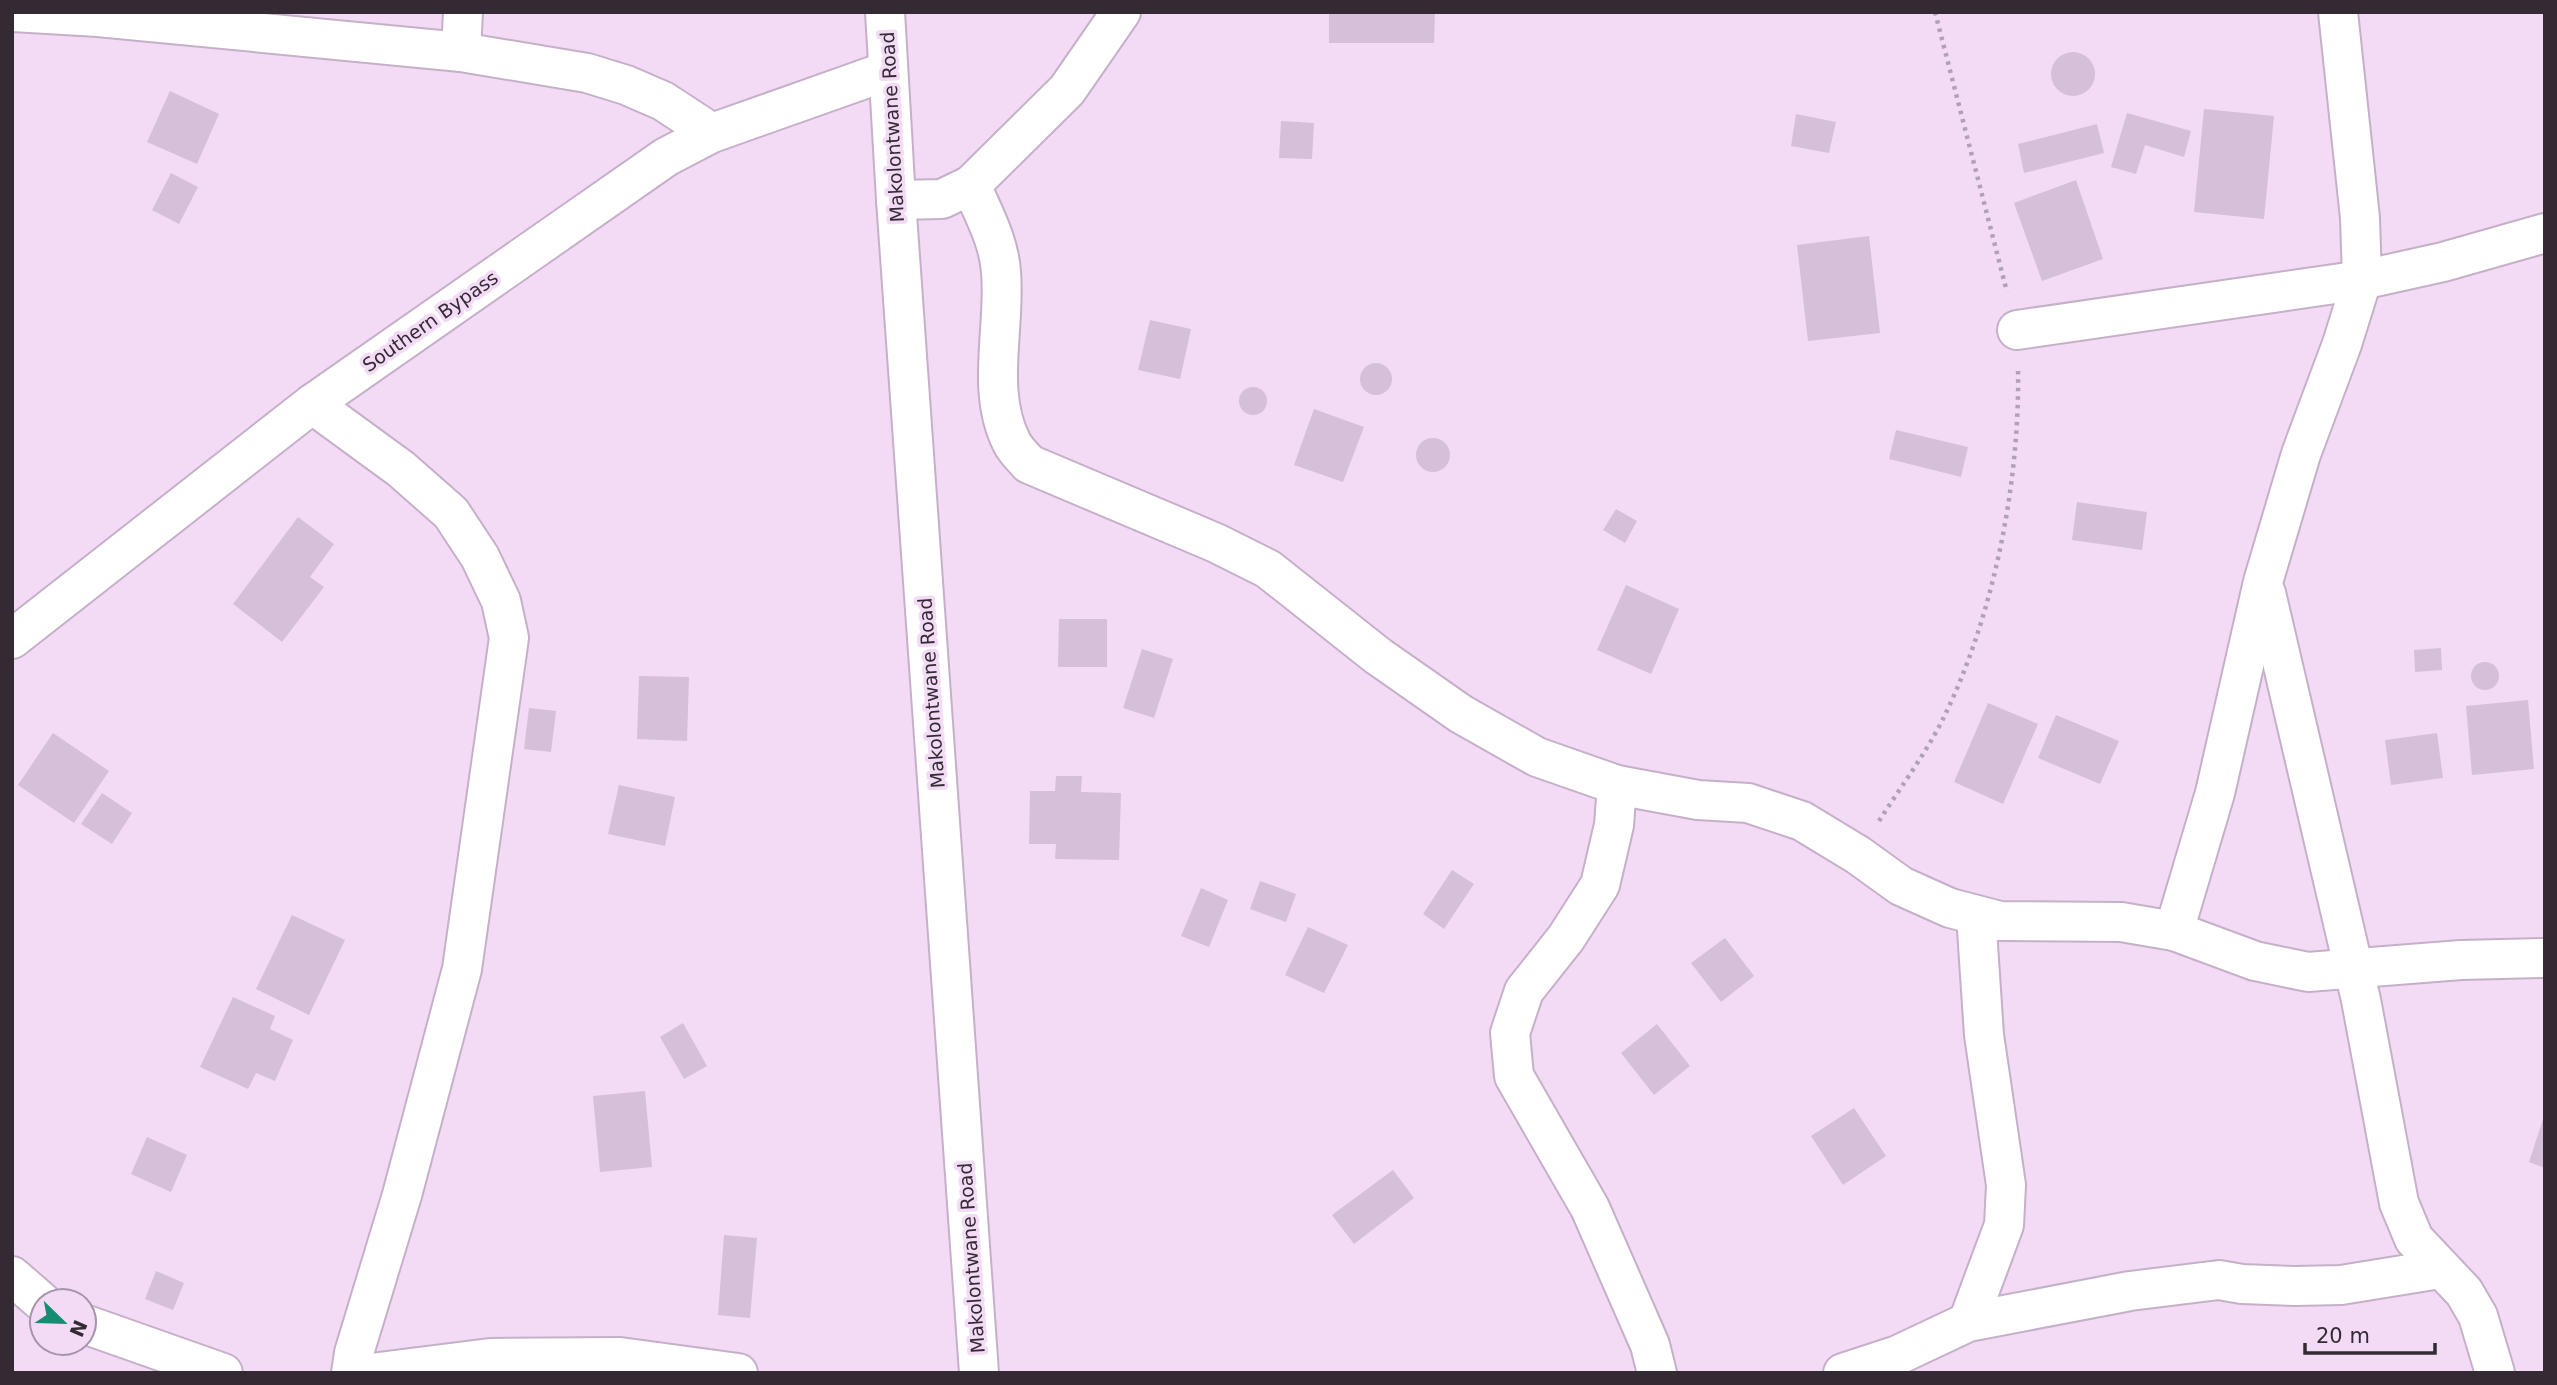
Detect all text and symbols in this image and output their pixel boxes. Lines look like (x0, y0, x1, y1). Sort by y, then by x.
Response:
street label: Makolontwane Road (876, 31, 908, 223)
street label: Southern Bypass (358, 266, 502, 376)
street label: Makolontwane Road (913, 597, 949, 789)
street label: Makolontwane Road (953, 1162, 989, 1354)
north arrow (28, 1287, 98, 1357)
scale bar (2305, 1312, 2434, 1356)
text: N (65, 1317, 92, 1340)
text: 20 m (2316, 1324, 2370, 1348)

